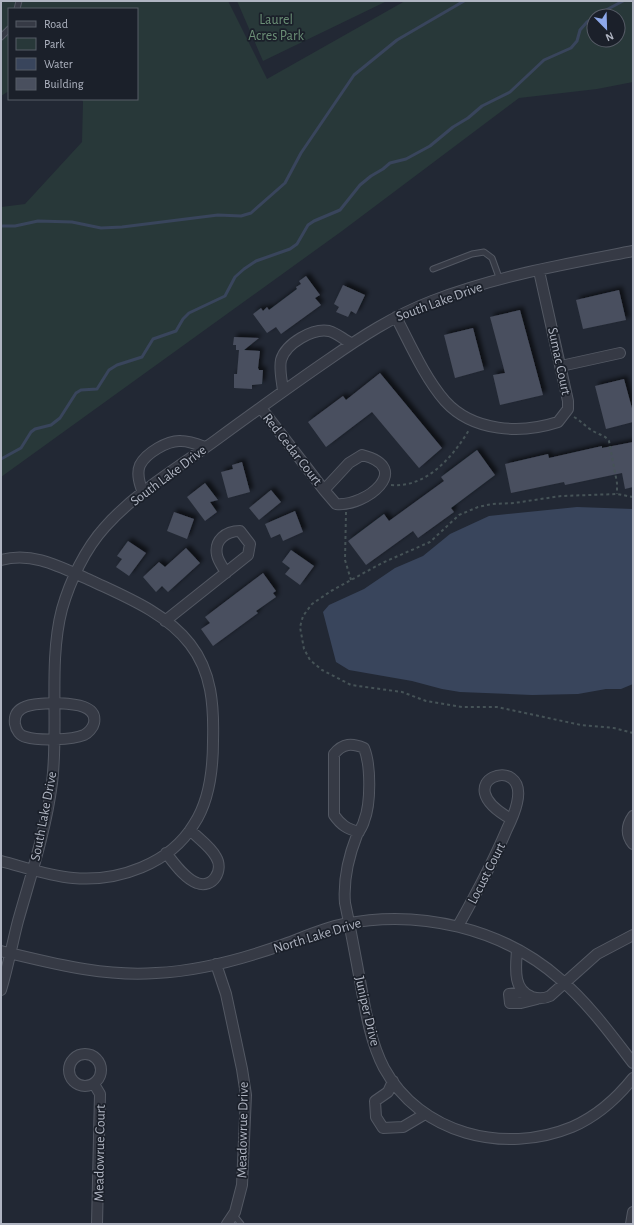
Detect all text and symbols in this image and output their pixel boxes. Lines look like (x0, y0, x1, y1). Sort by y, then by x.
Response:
legend (8, 8, 138, 100)
north arrow (586, 8, 626, 48)
park label: Laurel Acres Park (248, 13, 304, 43)
text: Road (44, 18, 68, 30)
text: N (604, 30, 615, 43)
text: Park (44, 38, 65, 50)
text: Water (44, 58, 73, 70)
text: Building (44, 78, 84, 90)
street label: South Lake Drive (394, 280, 484, 324)
street label: Sumac Court (545, 326, 573, 397)
street label: Red Cedar Court (260, 411, 325, 489)
street label: South Lake Drive (128, 443, 209, 509)
street label: South Lake Drive (28, 770, 60, 862)
street label: Locust Court (465, 840, 509, 906)
street label: North Lake Drive (272, 916, 363, 956)
street label: Juniper Drive (352, 975, 382, 1048)
street label: Meadowrue Drive (235, 1082, 251, 1178)
street label: Meadowrue Court (92, 1104, 108, 1202)

